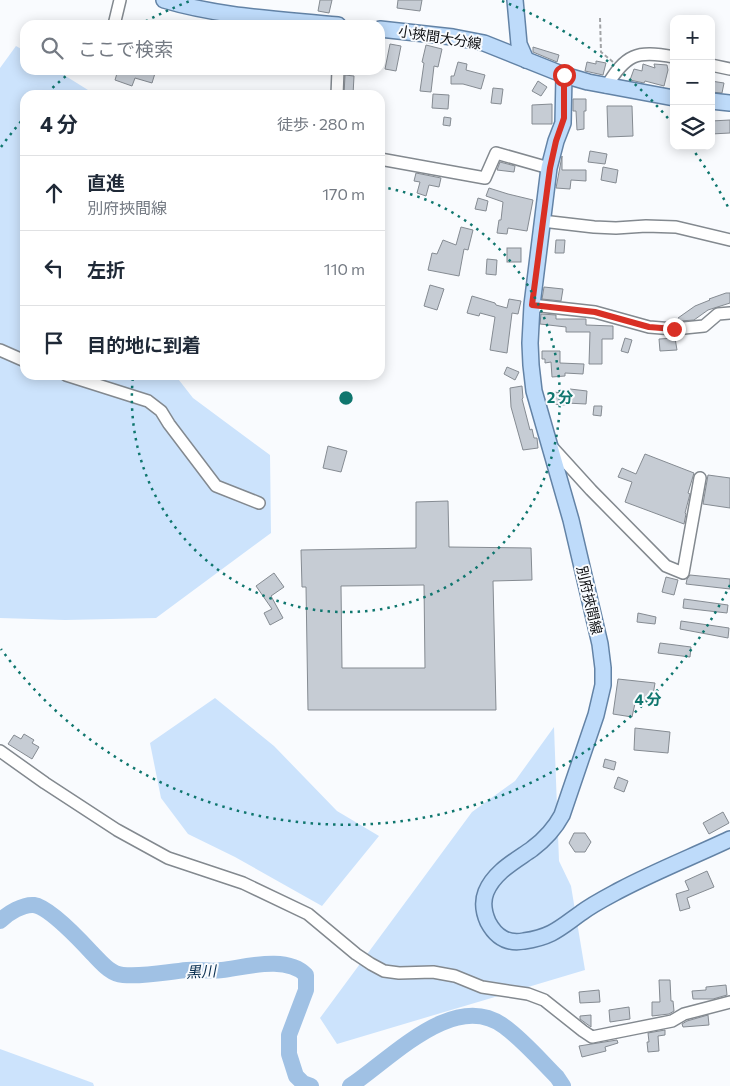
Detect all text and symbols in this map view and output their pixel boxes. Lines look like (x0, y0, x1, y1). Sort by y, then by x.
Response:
map controls (670, 15, 715, 150)
button: + (670, 15, 715, 60)
search box (20, 20, 385, 75)
street label: 小挾間大分線 (397, 22, 483, 52)
icon: search (38, 34, 66, 62)
text: ここで検索 (78, 37, 173, 60)
button: − (670, 60, 715, 105)
route start (553, 64, 576, 87)
button: layers (670, 105, 715, 150)
text: 4 分 (40, 111, 78, 136)
text: 徒歩 · 280 m (277, 114, 365, 133)
text: 直進 (87, 171, 125, 194)
icon: ahead (40, 179, 68, 207)
text: 170 m (322, 184, 365, 203)
text: 別府挾間線 (87, 198, 167, 217)
icon: left (40, 254, 68, 282)
text: 左折 (87, 258, 125, 281)
text: 110 m (324, 259, 365, 278)
route end (663, 318, 686, 341)
icon: arrive (40, 329, 68, 357)
text: 目的地に到着 (87, 333, 201, 356)
text: 2 分 (547, 388, 573, 406)
centre of rings (337, 389, 355, 407)
street label: 別府挾間線 (574, 564, 606, 636)
text: 4 分 (634, 690, 662, 708)
water label: 黒川 (186, 961, 218, 981)

